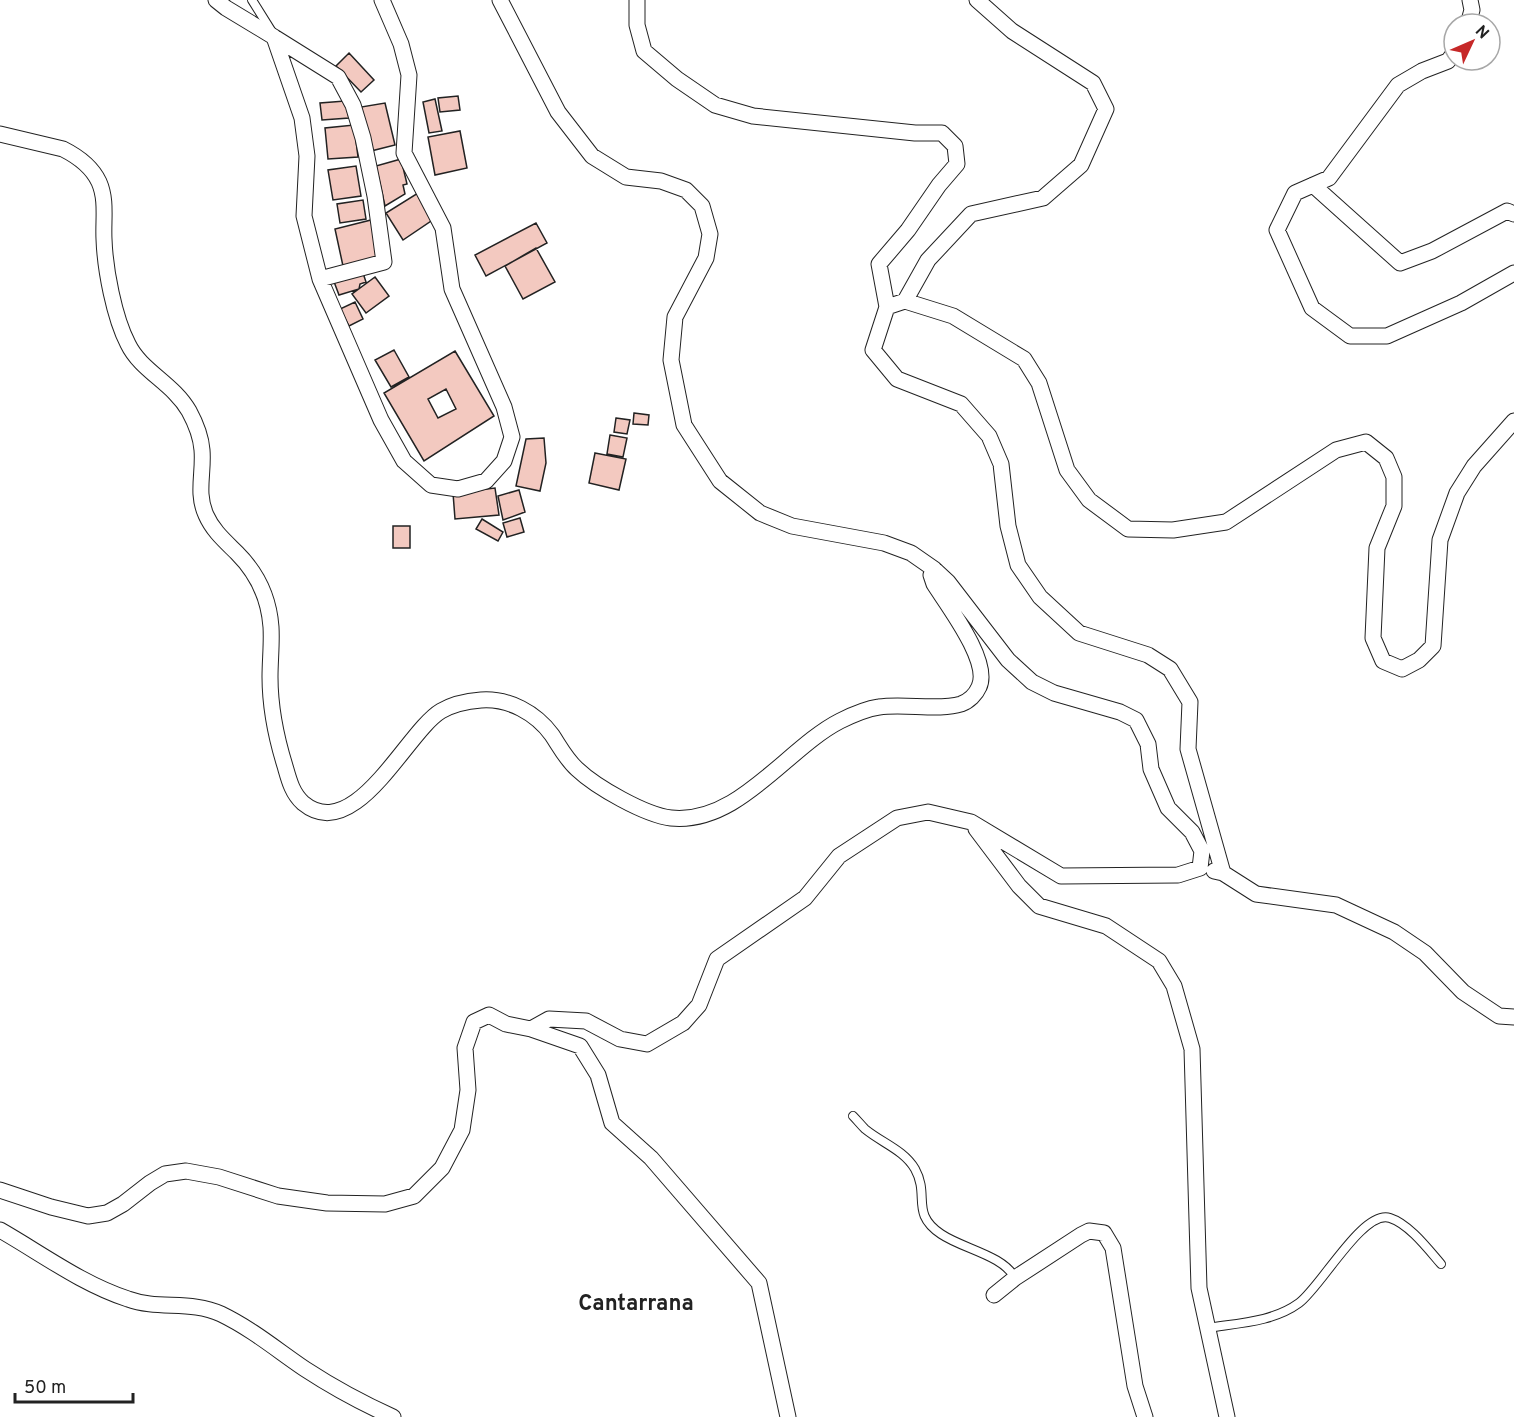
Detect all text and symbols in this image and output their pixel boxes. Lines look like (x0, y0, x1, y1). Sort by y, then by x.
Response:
north arrow (1442, 12, 1502, 72)
text: N (1470, 22, 1493, 44)
district label: Cantarrana (578, 1291, 694, 1318)
scale bar (15, 1366, 134, 1404)
text: 50 m (24, 1377, 66, 1400)

